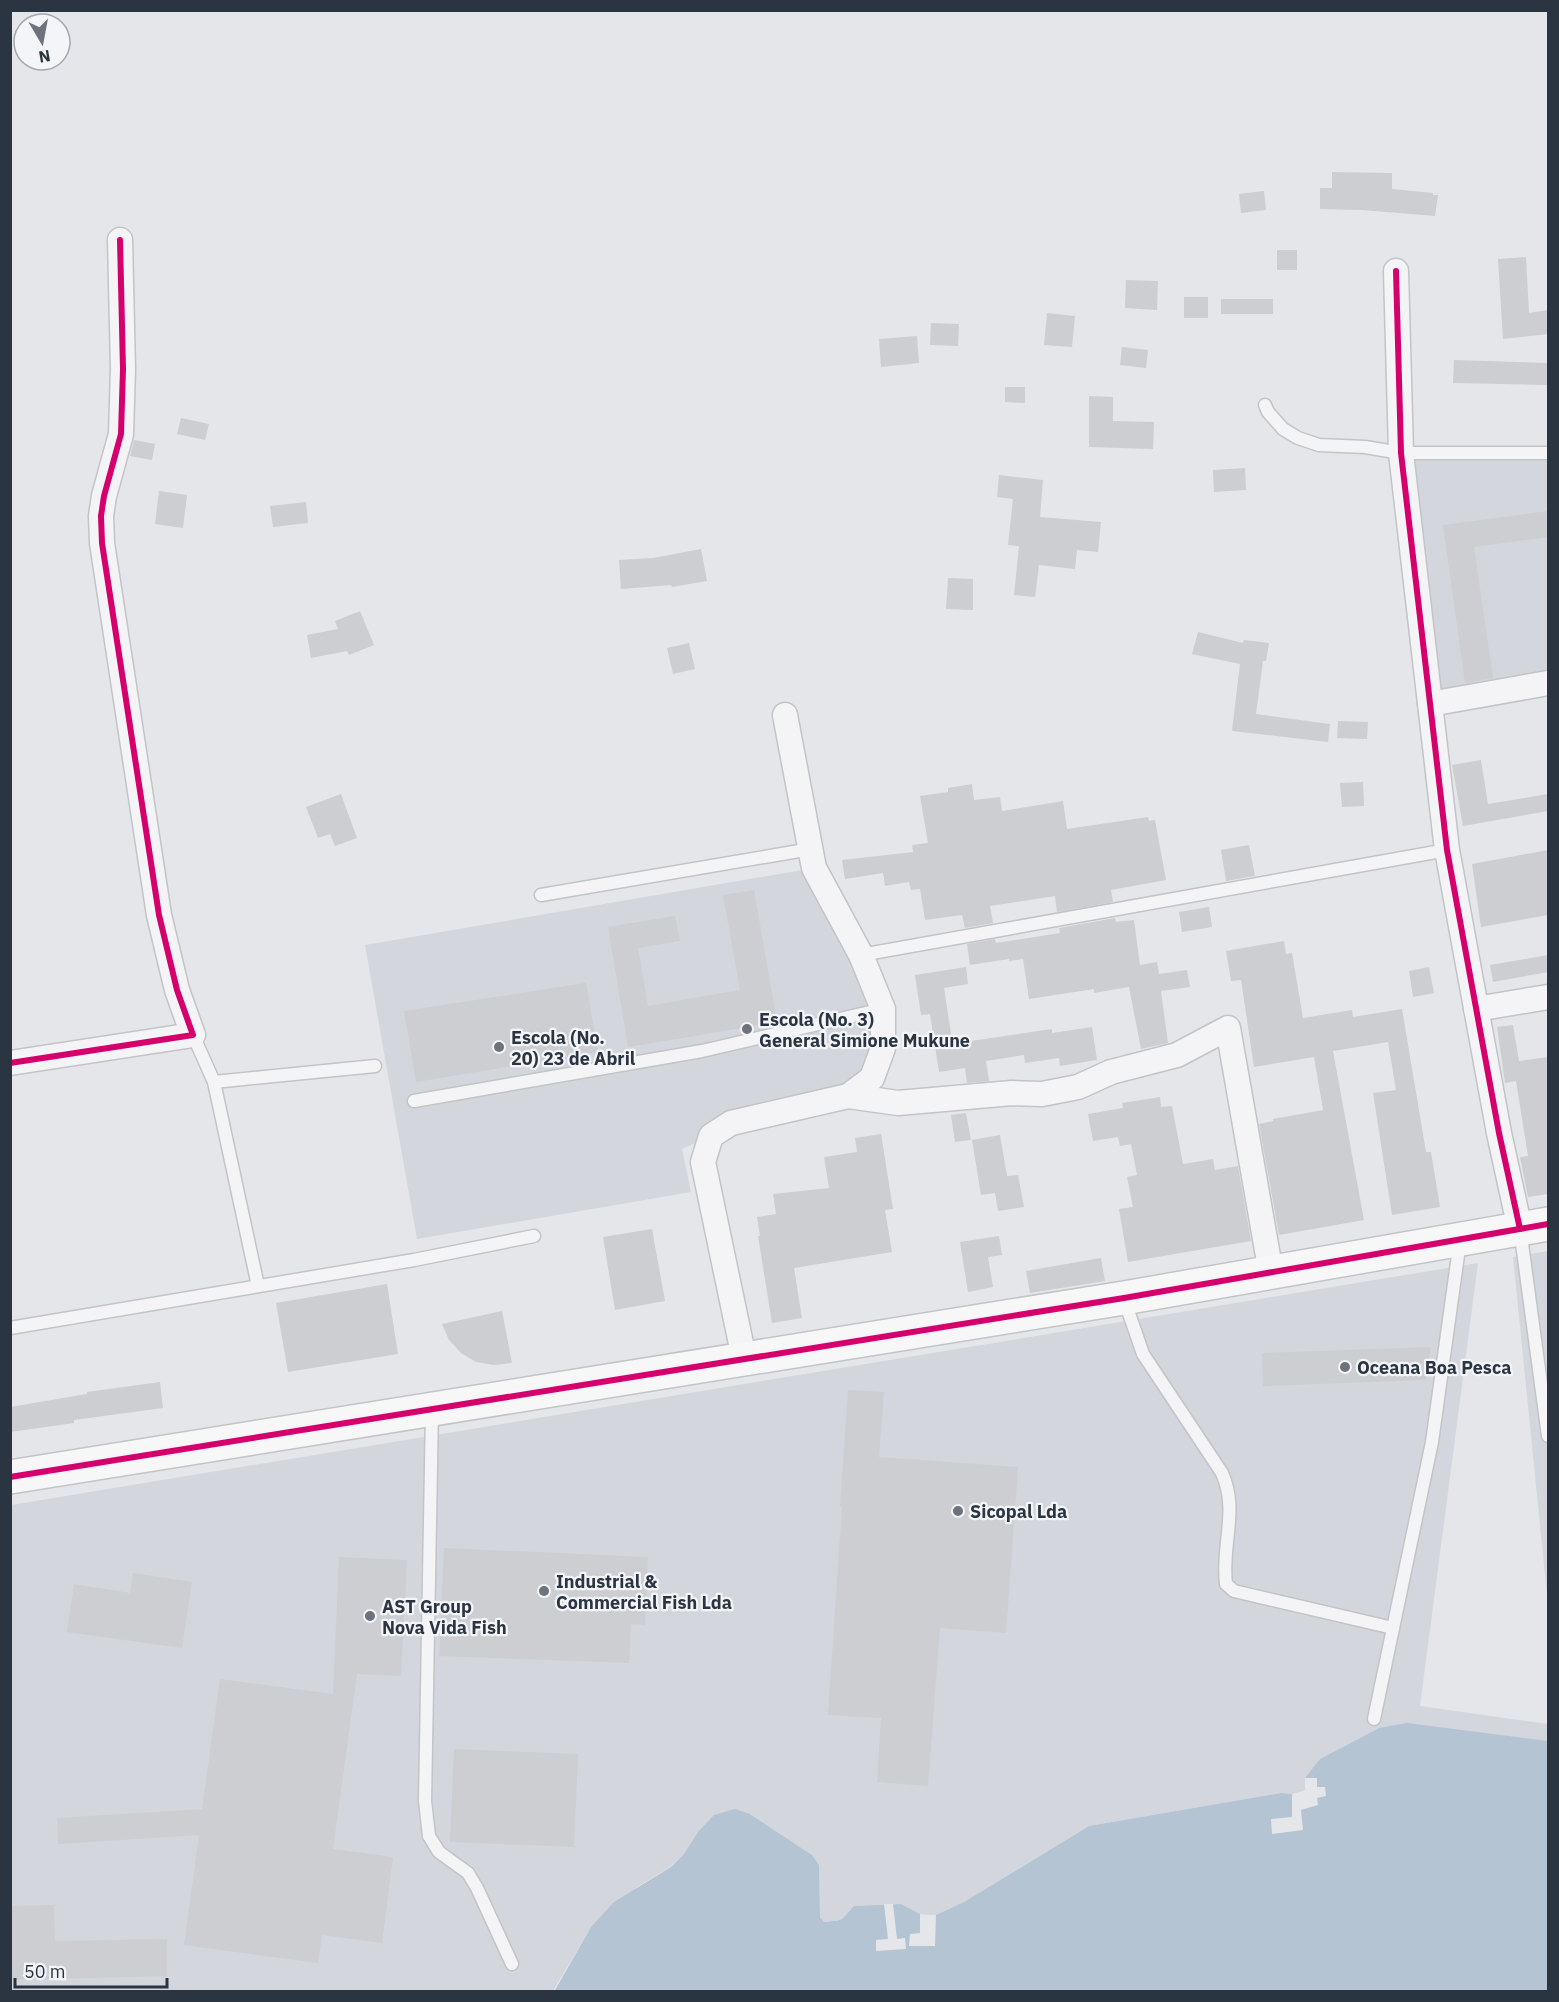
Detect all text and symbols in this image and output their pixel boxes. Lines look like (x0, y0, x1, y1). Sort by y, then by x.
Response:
north arrow (12, 12, 72, 72)
text: N (37, 46, 52, 68)
place label: Escola (No. 3) General Simione Mukune (759, 1008, 970, 1052)
marker: Escola (No. 3) General Simione Mukune (740, 1022, 754, 1036)
place label: Escola (No. 20) 23 de Abril (511, 1026, 636, 1070)
marker: Escola (No. 20) 23 de Abril (492, 1040, 506, 1054)
place label: Oceana Boa Pesca (1357, 1356, 1511, 1379)
marker: Oceana Boa Pesca (1338, 1360, 1352, 1374)
place label: Sicopal Lda (970, 1500, 1067, 1523)
marker: Sicopal Lda (951, 1504, 965, 1518)
place label: Industrial & Commercial Fish Lda (556, 1570, 732, 1614)
marker: Industrial & Commercial Fish Lda (537, 1584, 551, 1598)
place label: AST Group Nova Vida Fish (382, 1595, 507, 1639)
marker: AST Group Nova Vida Fish (363, 1609, 377, 1623)
scale bar (15, 1951, 166, 1989)
text: 50 m (24, 1960, 66, 1983)

